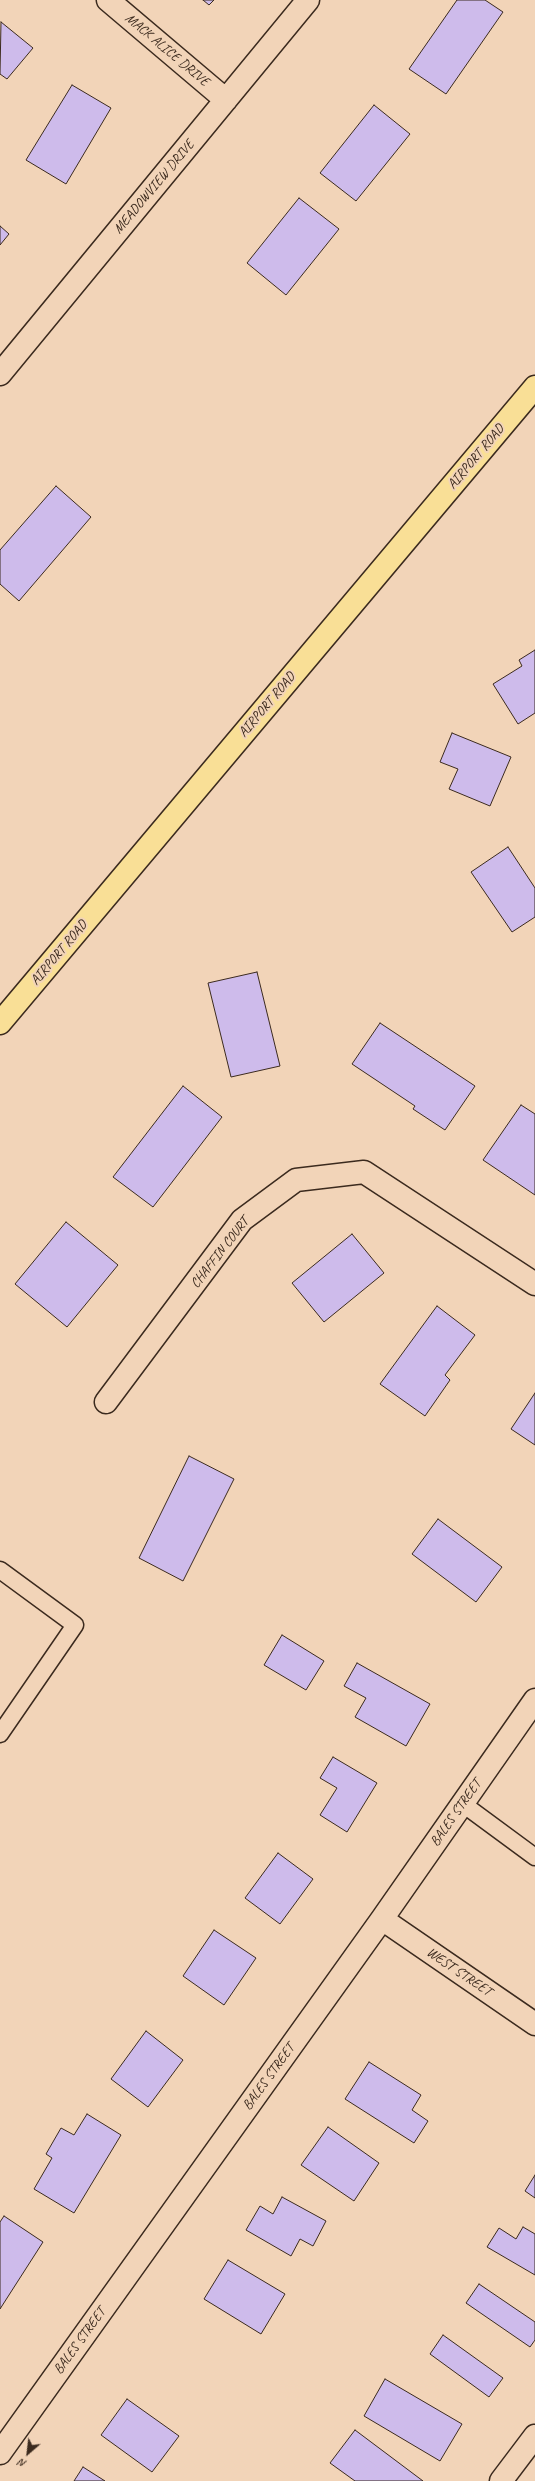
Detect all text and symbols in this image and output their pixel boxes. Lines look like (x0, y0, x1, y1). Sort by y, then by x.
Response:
street label: MACK ALICE DRIVE (122, 10, 212, 90)
street label: MEADOWVIEW DRIVE (110, 137, 198, 237)
street label: AIRPORT ROAD (444, 421, 508, 493)
street label: AIRPORT ROAD (235, 669, 299, 741)
street label: AIRPORT ROAD (27, 917, 91, 989)
street label: CHAFFIN COURT (187, 1214, 253, 1292)
street label: BALES STREET (427, 1776, 485, 1850)
street label: WEST STREET (423, 1944, 495, 2000)
street label: BALES STREET (239, 2041, 299, 2113)
street label: BALES STREET (50, 2305, 110, 2377)
north arrow (8, 2433, 48, 2473)
text: N (16, 2456, 29, 2471)

